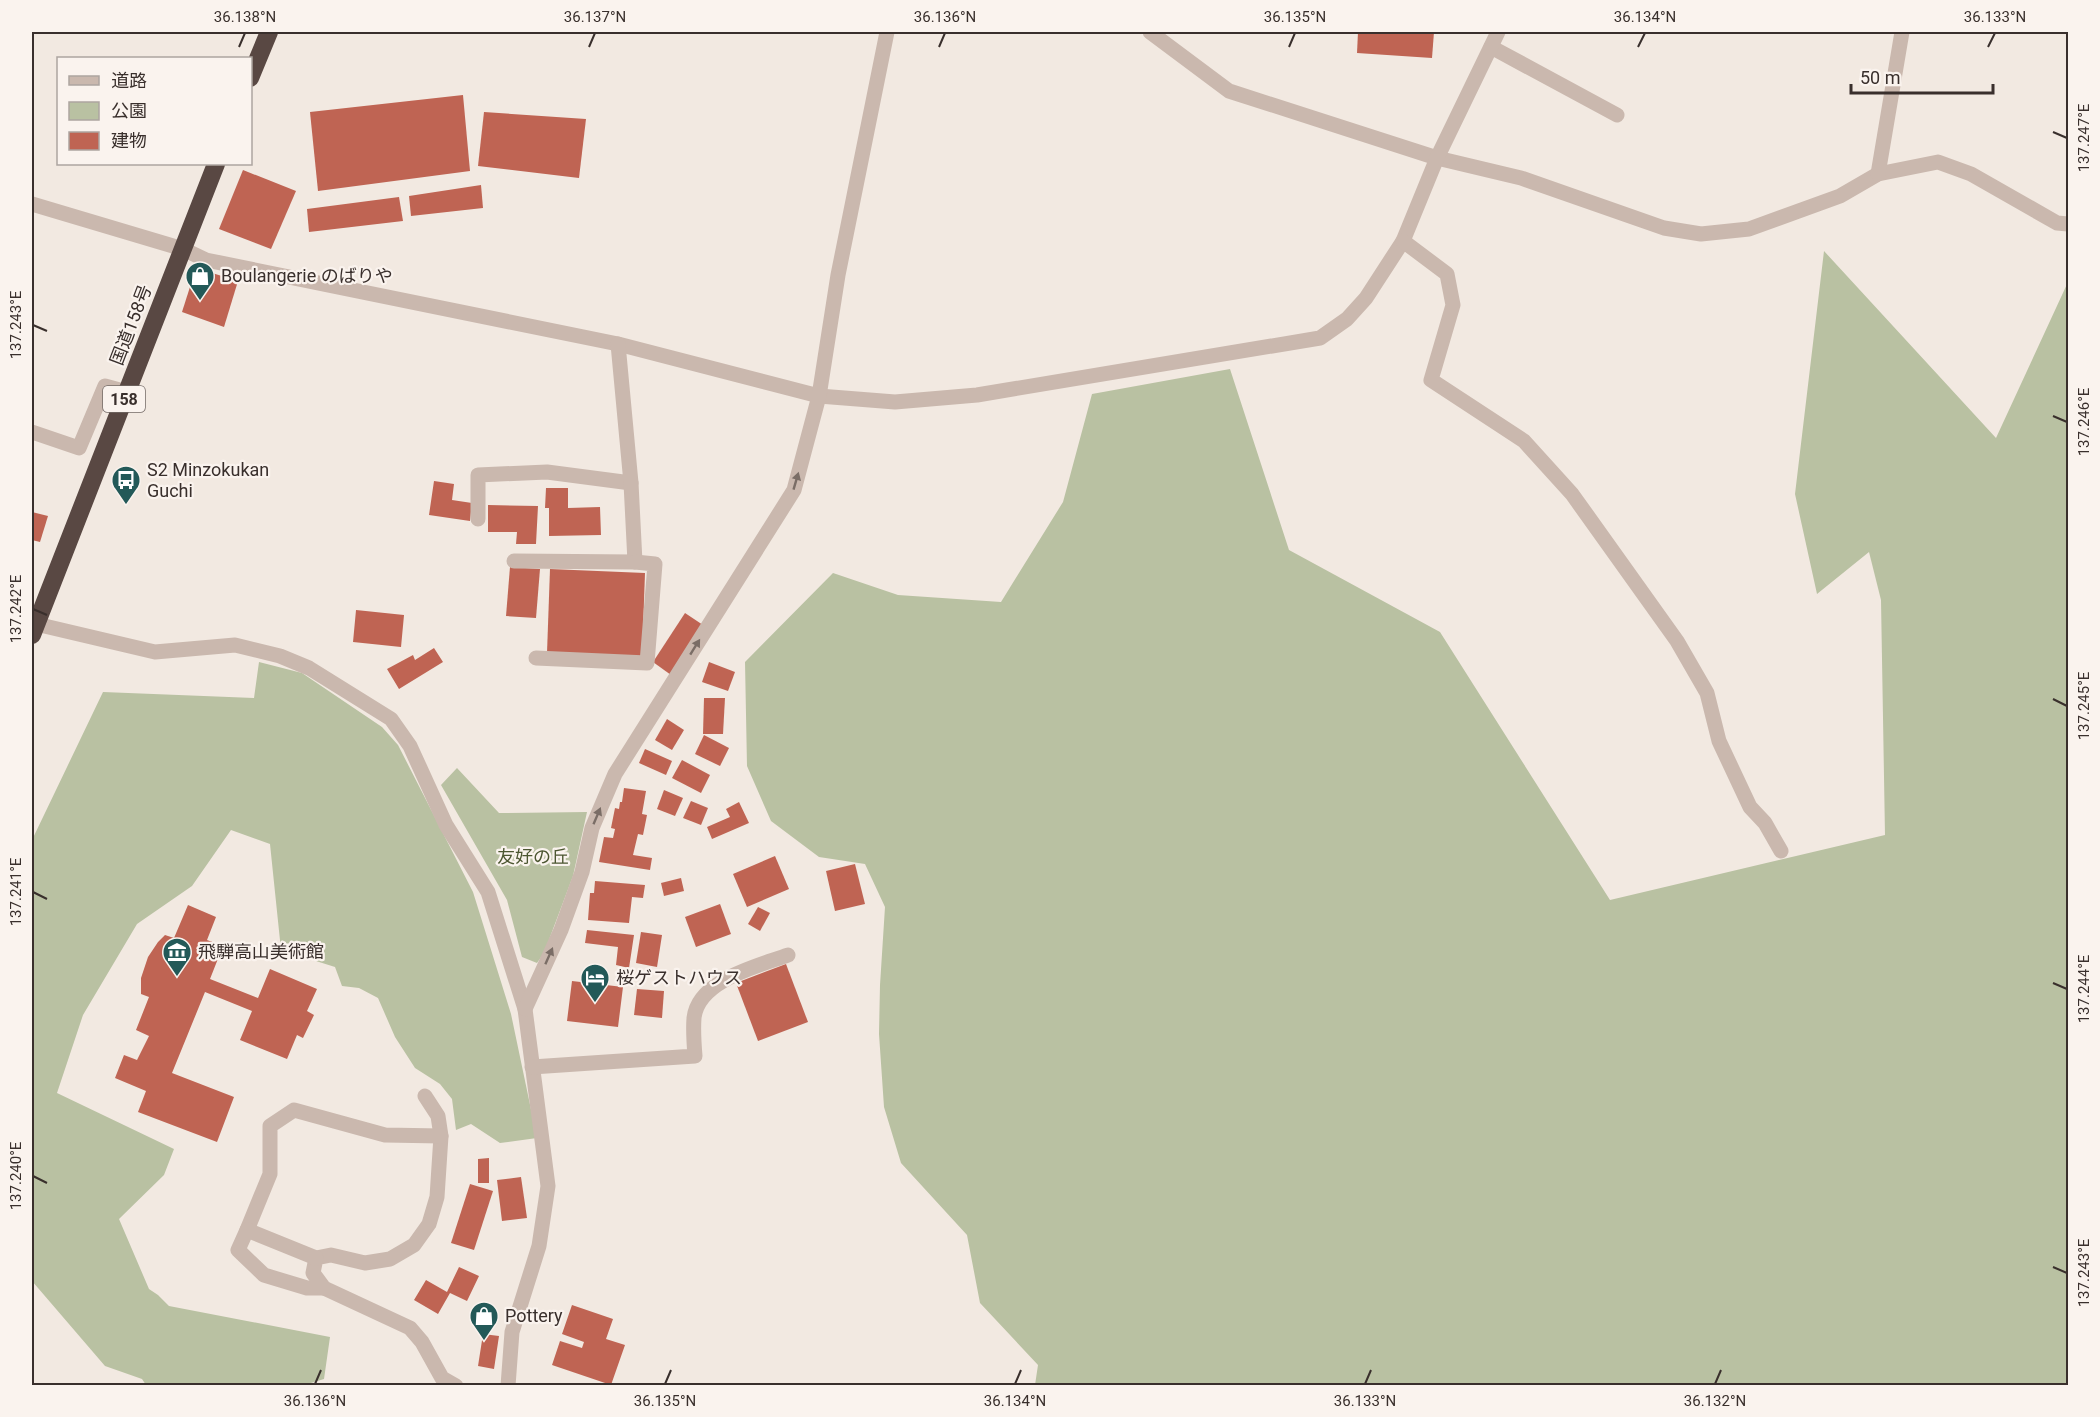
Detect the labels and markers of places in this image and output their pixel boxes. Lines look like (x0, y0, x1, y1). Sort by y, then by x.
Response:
shop icon: Boulangerie のばりや (184, 260, 216, 302)
place label: Boulangerie のばりや (221, 265, 393, 286)
place label: S2 Minzokukan Guchi (147, 459, 269, 501)
bus stop icon: S2 Minzokukan Guchi (110, 464, 142, 506)
museum icon: 飛騨高山美術館 (161, 936, 193, 978)
place label: 飛騨高山美術館 (198, 941, 324, 962)
hotel icon: 桜ゲストハウス (579, 962, 611, 1004)
place label: 桜ゲストハウス (616, 967, 742, 988)
shop icon: Pottery (468, 1300, 500, 1342)
place label: Pottery (505, 1305, 563, 1326)

